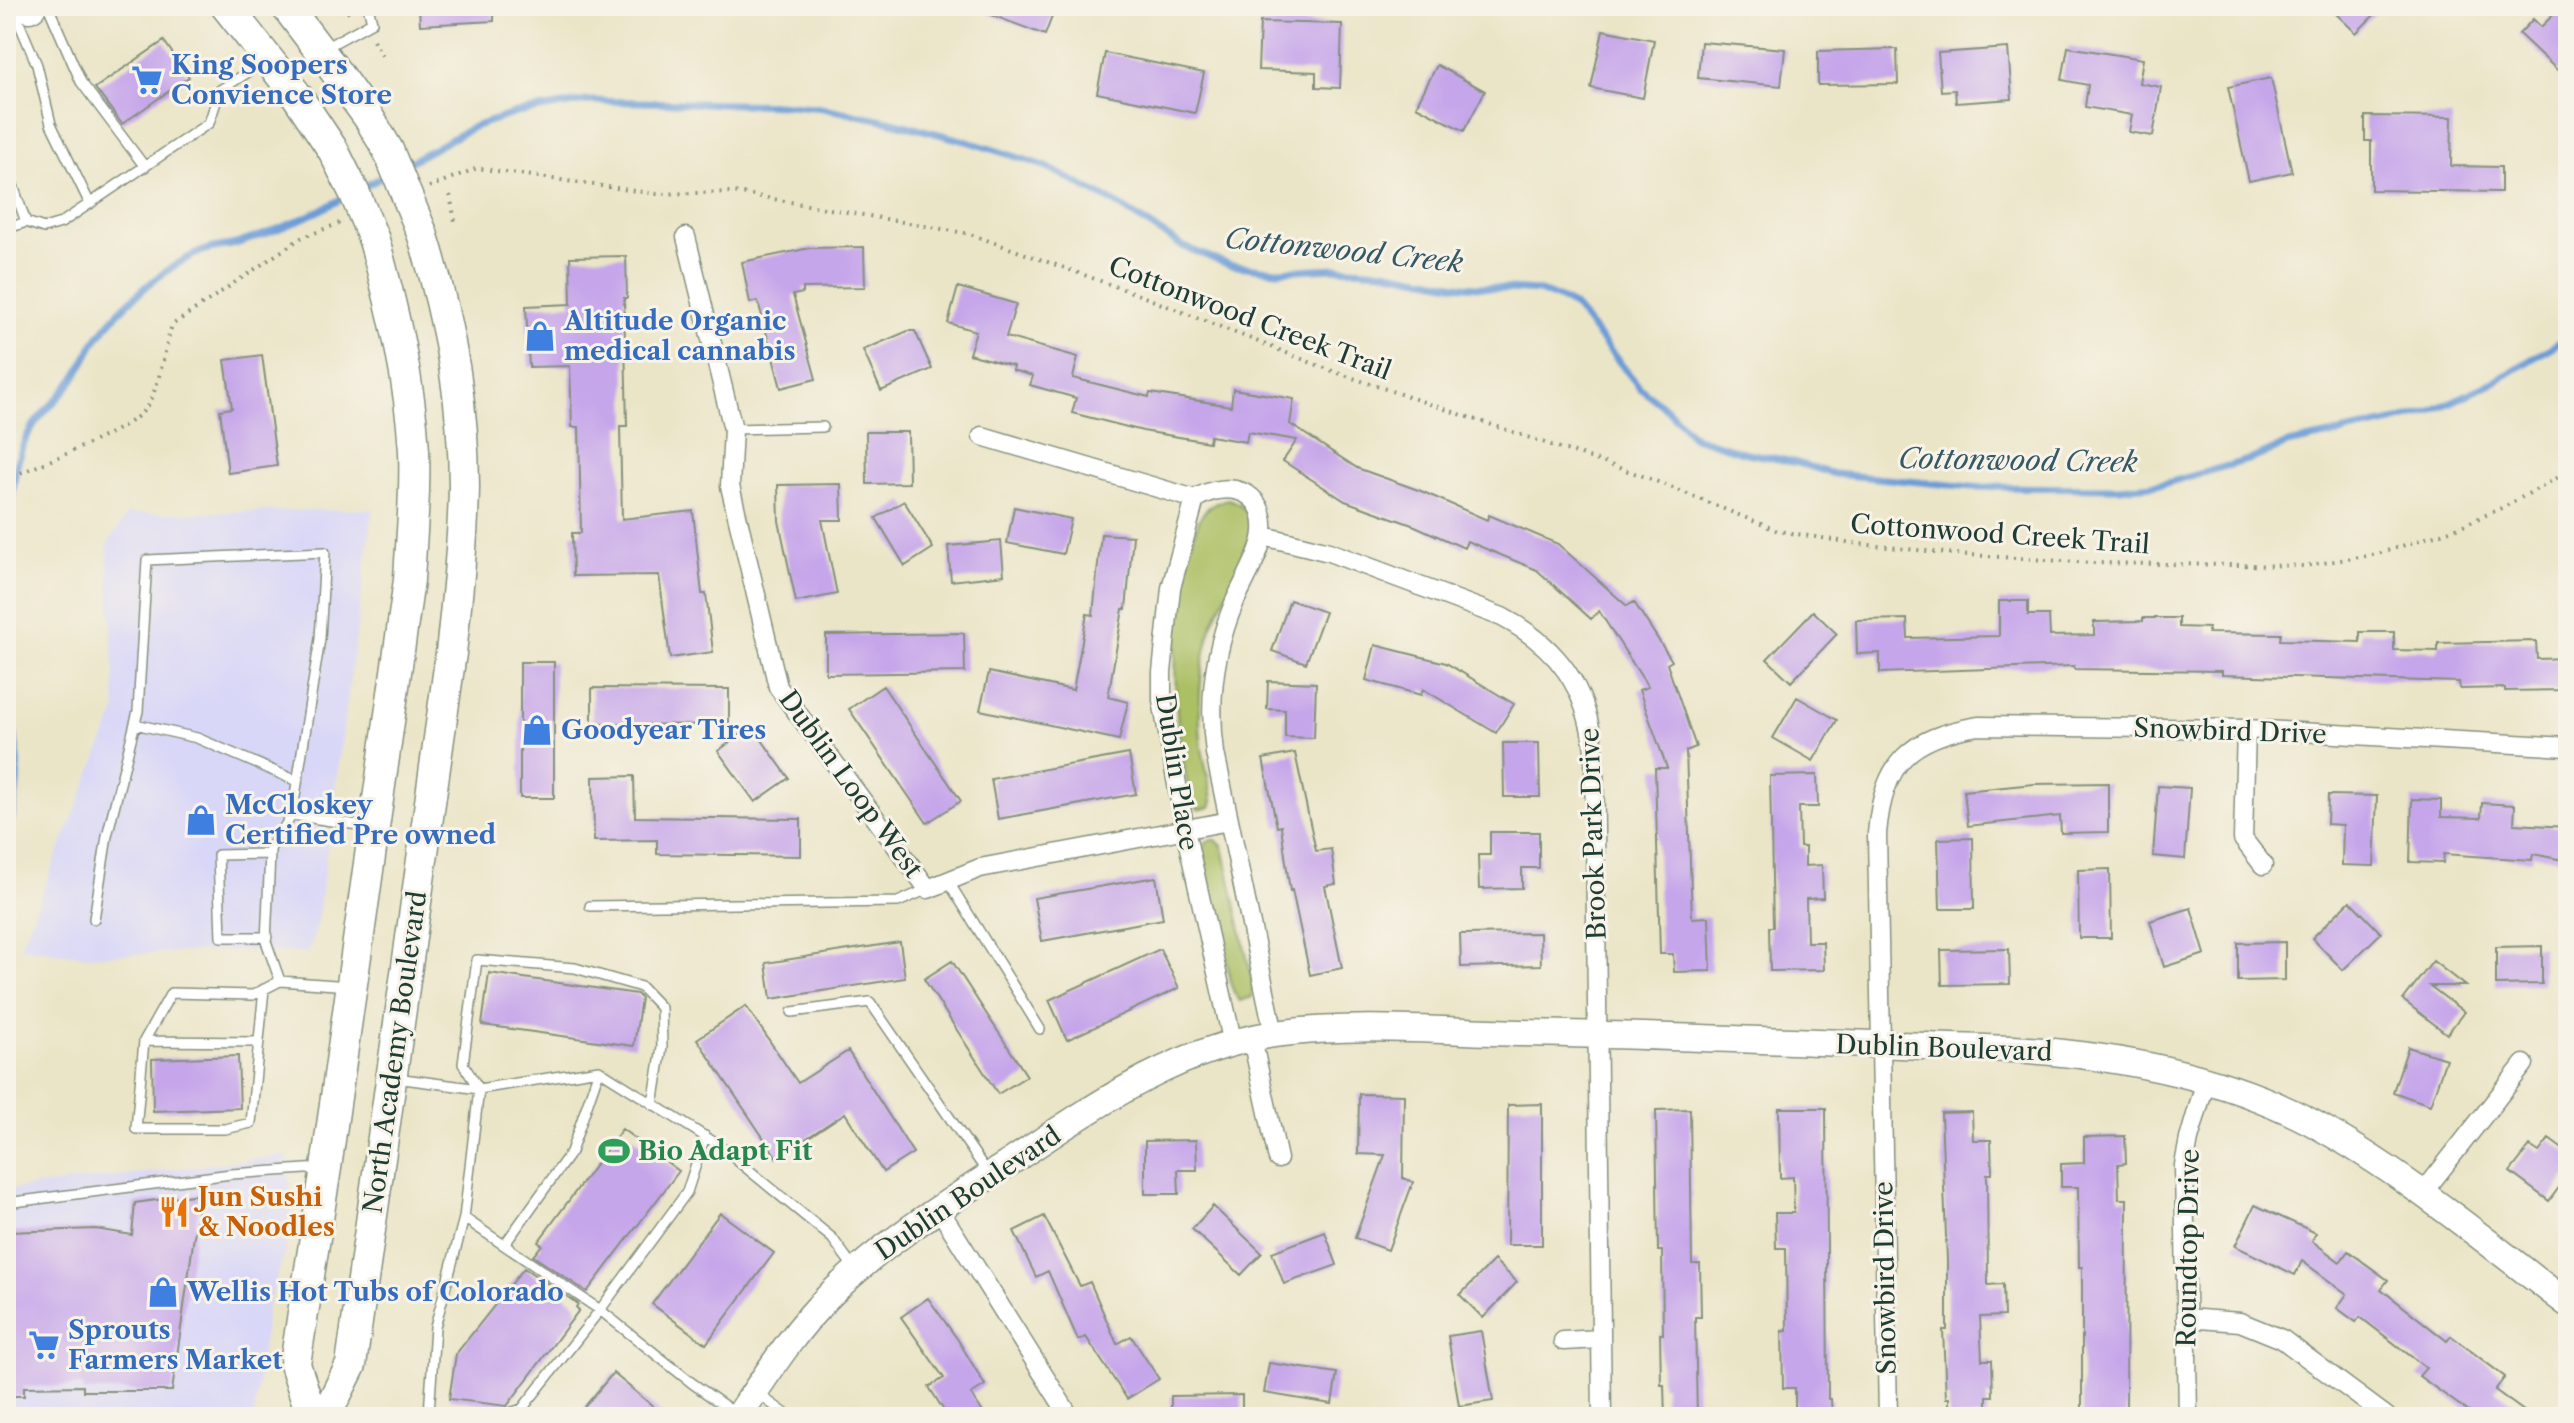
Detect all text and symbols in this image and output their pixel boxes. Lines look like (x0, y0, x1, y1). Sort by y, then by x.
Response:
place label: King Soopers Convience Store (171, 49, 392, 111)
supermarket icon: King Soopers Convience Store (130, 63, 164, 97)
water label: Cottonwood Creek (1223, 221, 1465, 279)
street label: Cottonwood Creek Trail (1104, 249, 1396, 387)
place label: Altitude Organic medical cannabis (563, 305, 795, 367)
shop icon: Altitude Organic medical cannabis (523, 319, 557, 353)
water label: Cottonwood Creek (1898, 441, 2138, 479)
street label: Cottonwood Creek Trail (1849, 508, 2151, 560)
street label: Dublin Loop West (772, 684, 930, 885)
street label: Dublin Place (1149, 691, 1205, 853)
street label: Snowbird Drive (2133, 712, 2327, 750)
shop icon: Goodyear Tires (520, 713, 554, 747)
place label: Goodyear Tires (561, 714, 766, 746)
street label: Brook Park Drive (1573, 727, 1613, 941)
place label: McCloskey Certified Pre owned (225, 789, 496, 851)
shop icon: McCloskey Certified Pre owned (184, 803, 218, 837)
street label: North Academy Boulevard (357, 889, 433, 1215)
street label: Dublin Boulevard (1835, 1028, 2053, 1068)
street label: Dublin Boulevard (869, 1119, 1067, 1267)
sports icon: Bio Adapt Fit (597, 1134, 631, 1168)
place label: Bio Adapt Fit (638, 1135, 813, 1167)
street label: Roundtop Drive (2170, 1148, 2206, 1348)
place label: Jun Sushi & Noodles (194, 1181, 335, 1243)
street label: Snowbird Drive (1867, 1181, 1903, 1375)
restaurant icon: Jun Sushi & Noodles (157, 1195, 191, 1229)
shop icon: Wellis Hot Tubs of Colorado (146, 1275, 180, 1309)
place label: Wellis Hot Tubs of Colorado (186, 1276, 564, 1308)
place label: Sprouts Farmers Market (68, 1314, 283, 1376)
supermarket icon: Sprouts Farmers Market (27, 1328, 61, 1362)

